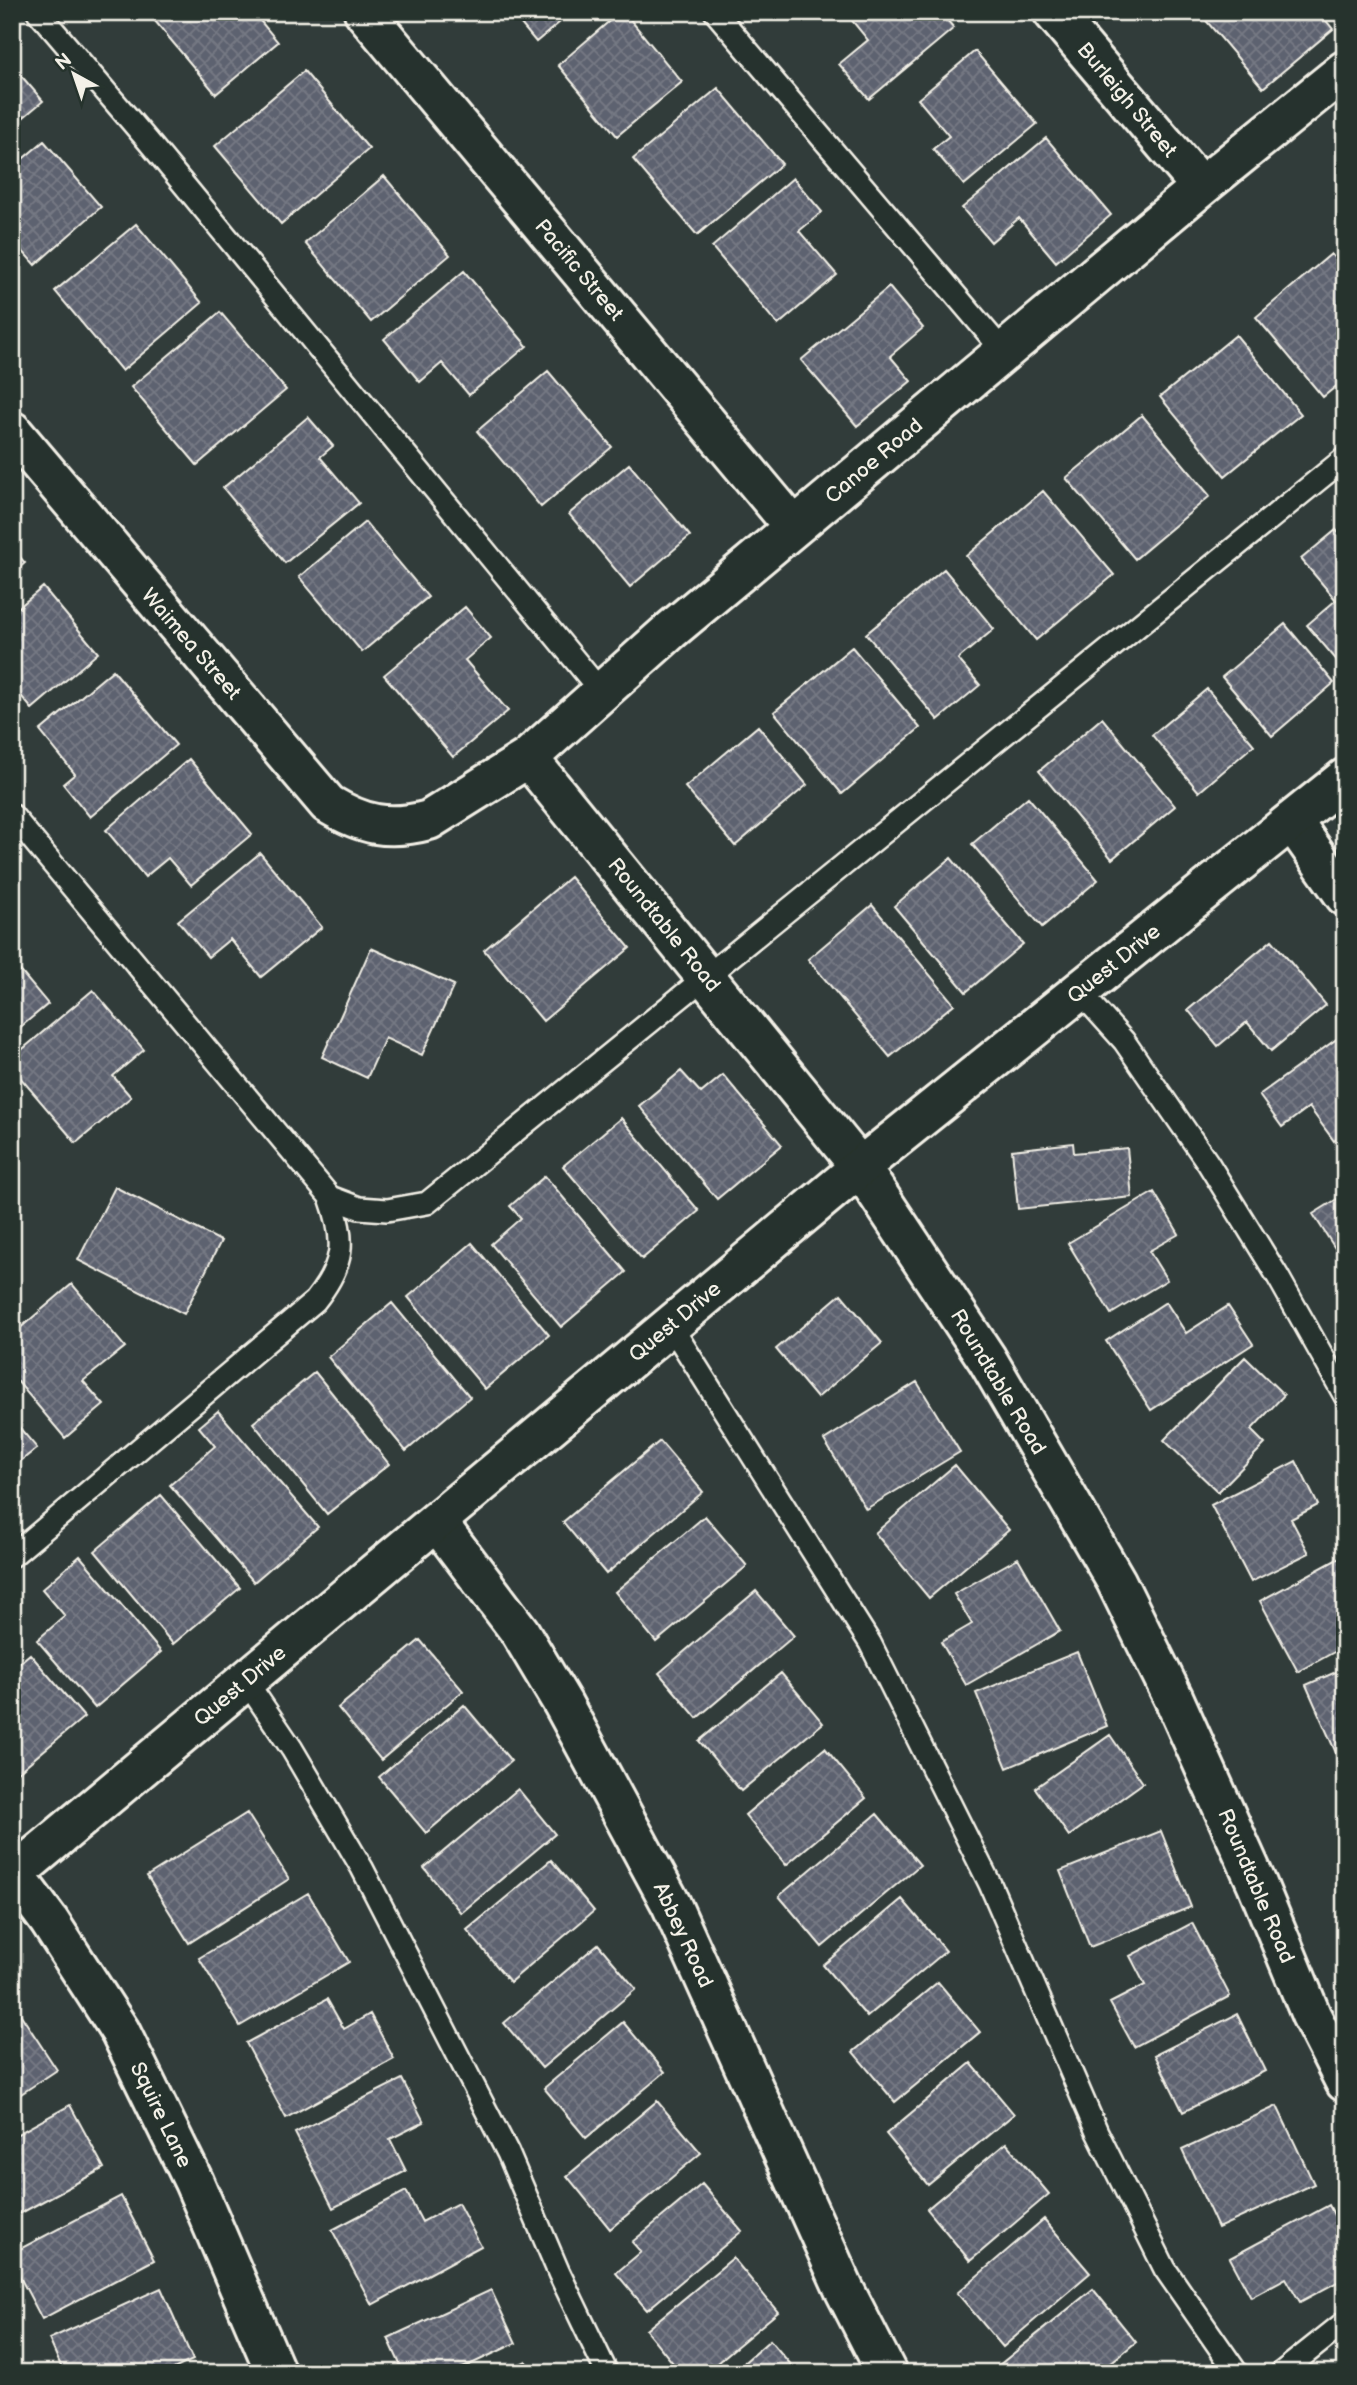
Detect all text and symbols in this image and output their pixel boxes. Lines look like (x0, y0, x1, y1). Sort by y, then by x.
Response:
street label: Burleigh Street (1072, 37, 1183, 163)
north arrow (38, 38, 108, 108)
text: N (51, 49, 77, 76)
street label: Pacific Street (529, 214, 629, 326)
street label: Canoe Road (820, 413, 928, 509)
street label: Waimea Street (136, 583, 247, 705)
street label: Roundtable Road (602, 853, 726, 997)
street label: Quest Drive (1062, 919, 1166, 1009)
street label: Quest Drive (624, 1276, 726, 1368)
street label: Roundtable Road (945, 1305, 1051, 1459)
street label: Quest Drive (189, 1640, 291, 1732)
street label: Roundtable Road (1212, 1805, 1300, 1967)
street label: Abbey Road (648, 1878, 718, 1992)
street label: Squire Lane (125, 2058, 197, 2172)

